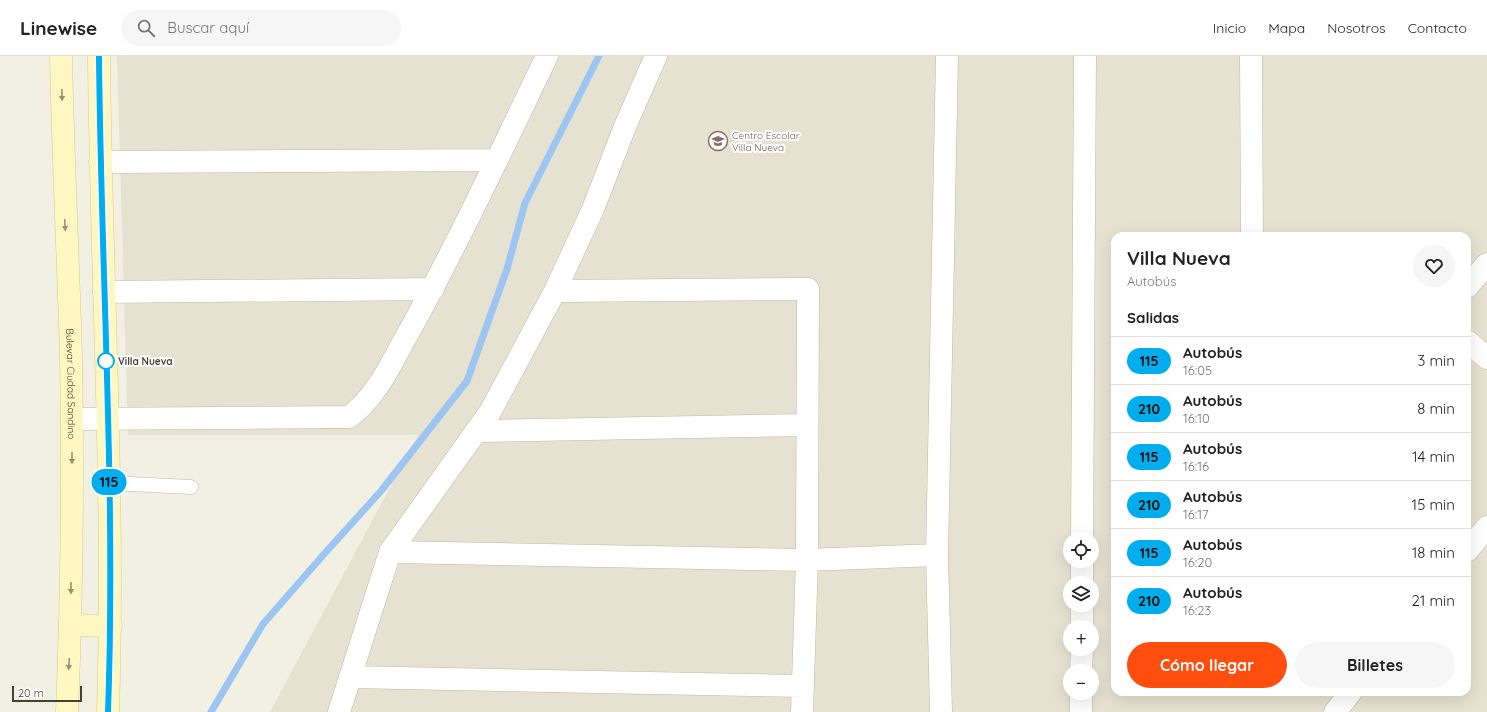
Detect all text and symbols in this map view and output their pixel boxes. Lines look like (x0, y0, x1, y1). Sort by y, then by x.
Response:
search box (121, 10, 401, 46)
text: Linewise (20, 16, 97, 40)
icon: search (135, 17, 157, 39)
text: Buscar aquí (167, 18, 249, 37)
text: Inicio (1213, 19, 1246, 37)
text: Mapa (1268, 19, 1305, 37)
text: Nosotros (1327, 19, 1386, 37)
text: Contacto (1408, 19, 1467, 37)
one-way arrow (59, 89, 65, 102)
place label: Centro Escolar Villa Nueva (732, 129, 800, 154)
school or university icon: Centro Escolar Villa Nueva (707, 130, 729, 152)
one-way arrow (62, 219, 69, 231)
button: heart (1413, 245, 1455, 287)
text: Villa Nueva (1127, 246, 1231, 270)
text: Autobús (1127, 273, 1176, 289)
text: Salidas (1127, 308, 1179, 327)
street label: Bulevar Ciudad Sandino (64, 328, 78, 439)
text: Autobús (1183, 343, 1242, 362)
text: 3 min (1417, 351, 1455, 370)
marker: Villa Nueva (97, 352, 115, 370)
text: 115 (1140, 352, 1158, 370)
place label: Villa Nueva (118, 355, 173, 368)
text: 16:05 (1183, 362, 1212, 378)
text: Autobús (1183, 391, 1242, 410)
text: 8 min (1417, 399, 1455, 418)
text: 210 (1138, 400, 1160, 418)
text: 16:10 (1183, 410, 1210, 426)
text: Autobús (1183, 439, 1242, 458)
text: 14 min (1412, 447, 1455, 466)
text: 115 (1140, 448, 1158, 466)
one-way arrow (69, 452, 75, 465)
text: 16:16 (1183, 458, 1209, 474)
line badge: 115 (86, 469, 132, 495)
text: 115 (100, 473, 118, 491)
text: Autobús (1183, 487, 1242, 506)
text: 15 min (1412, 495, 1455, 514)
text: 210 (1138, 496, 1160, 514)
text: 16:17 (1183, 506, 1209, 522)
map controls (1063, 532, 1099, 700)
button: locate (1063, 532, 1099, 568)
text: Autobús (1183, 535, 1242, 554)
text: 18 min (1412, 543, 1455, 562)
text: 115 (1140, 544, 1158, 562)
text: 16:20 (1183, 554, 1212, 570)
button: layers (1063, 576, 1099, 612)
one-way arrow (68, 582, 74, 595)
text: Autobús (1183, 583, 1242, 602)
text: 21 min (1411, 591, 1455, 610)
text: 210 (1138, 592, 1160, 610)
text: 16:23 (1183, 602, 1211, 618)
button: + (1063, 620, 1099, 656)
button: Cómo llegar (1127, 642, 1287, 688)
button: Billetes (1295, 642, 1455, 688)
one-way arrow (65, 658, 72, 670)
button: − (1063, 664, 1099, 700)
scale bar (12, 684, 82, 703)
text: 20 m (18, 686, 44, 700)

